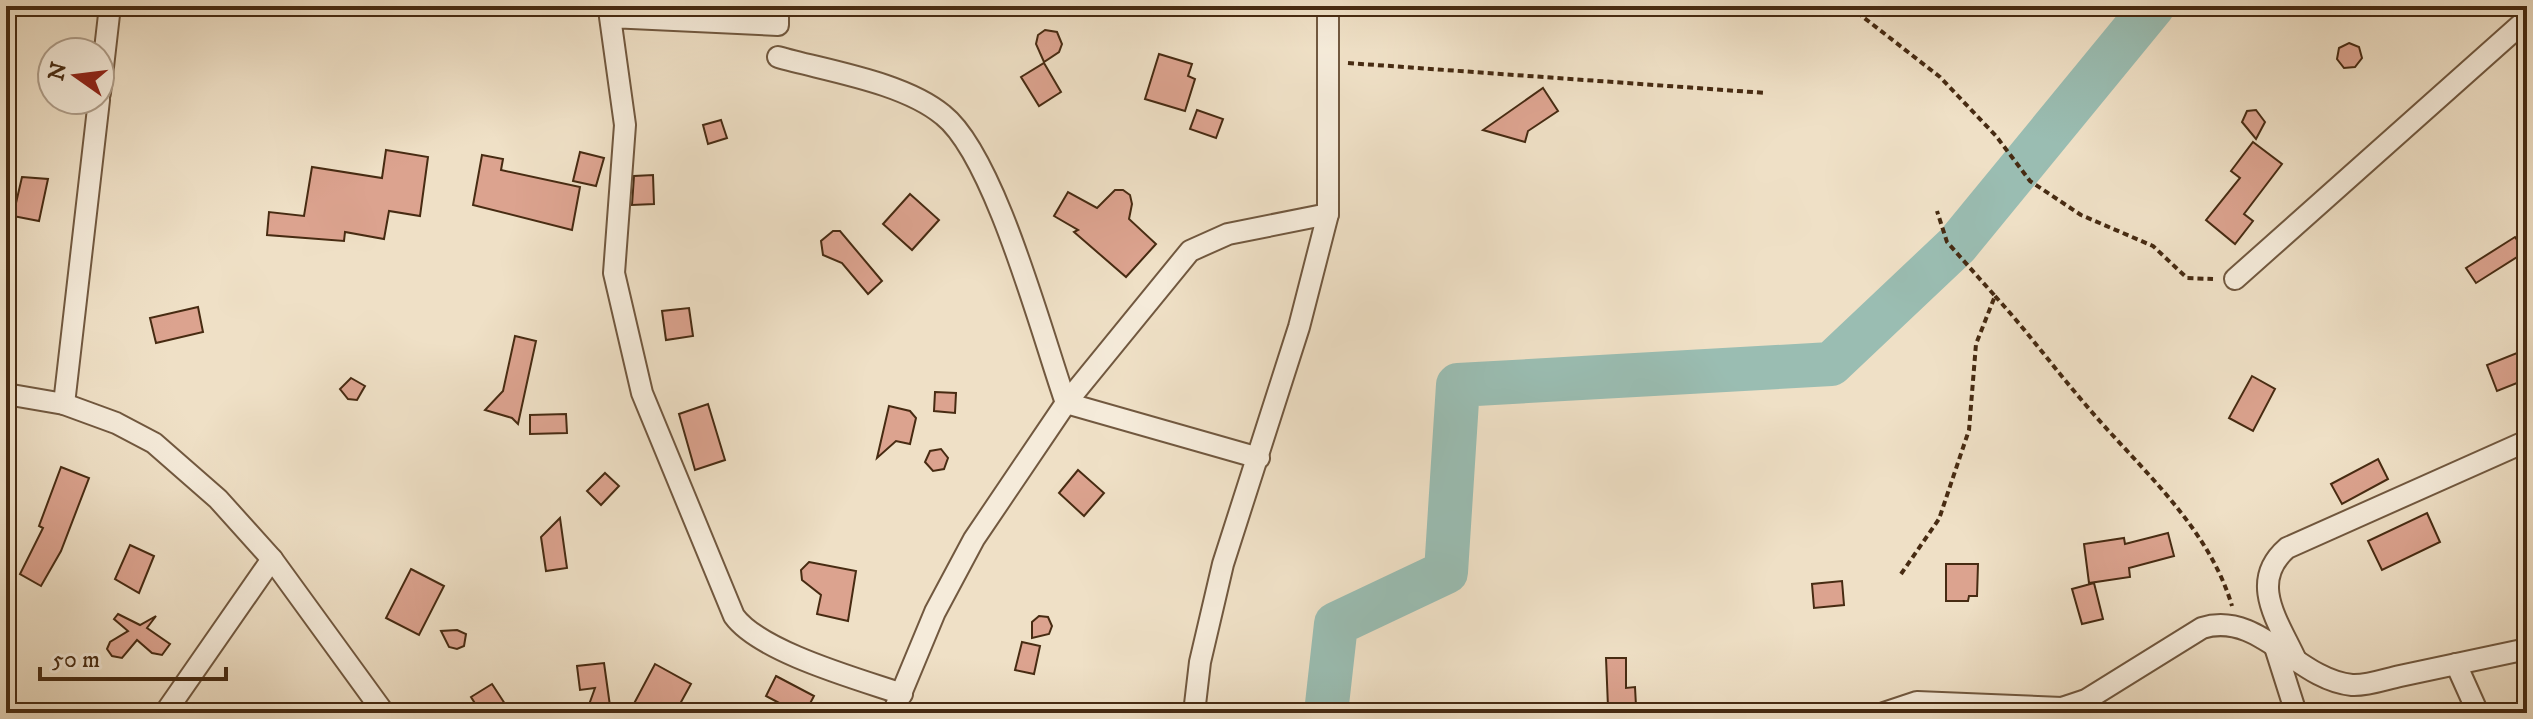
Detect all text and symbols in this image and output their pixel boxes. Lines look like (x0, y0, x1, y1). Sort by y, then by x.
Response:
north arrow (36, 36, 116, 116)
text: N (43, 59, 73, 84)
scale bar (40, 631, 226, 681)
text: 50 m (52, 645, 100, 675)

